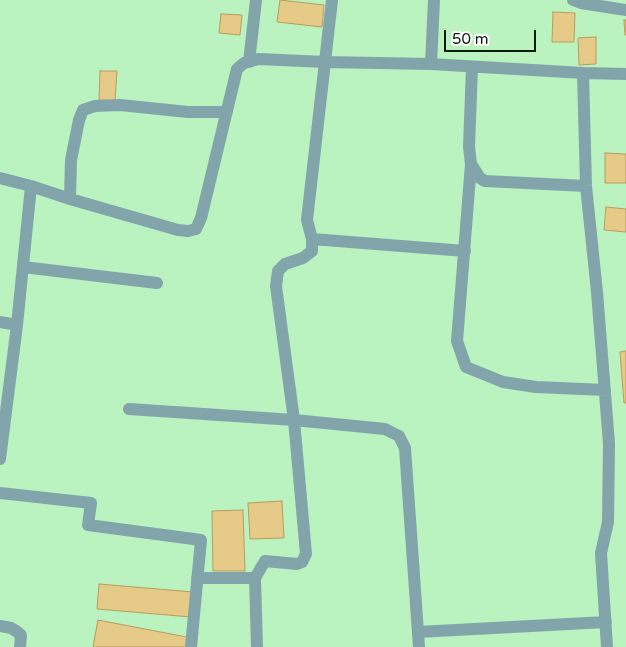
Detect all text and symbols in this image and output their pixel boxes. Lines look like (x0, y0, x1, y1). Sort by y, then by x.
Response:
scale bar (446, 20, 538, 52)
text: 50 m (452, 30, 489, 48)

